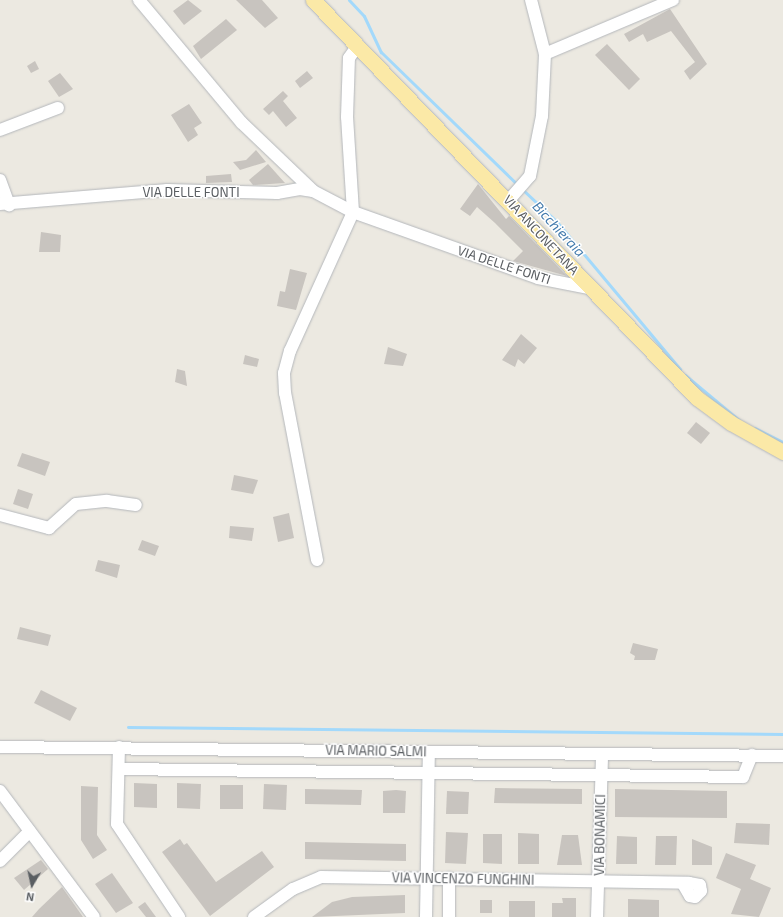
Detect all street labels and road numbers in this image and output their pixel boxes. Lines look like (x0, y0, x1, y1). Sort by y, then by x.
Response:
street label: VIA DELLE FONTI (142, 184, 240, 200)
street label: VIA ANCONETANA (500, 192, 582, 278)
street label: VIA DELLE FONTI (455, 243, 553, 287)
street label: VIA MARIO SALMI (325, 742, 427, 760)
street label: VIA BONAMICI (591, 794, 609, 876)
street label: VIA VINCENZO FUNGHINI (391, 870, 535, 888)

